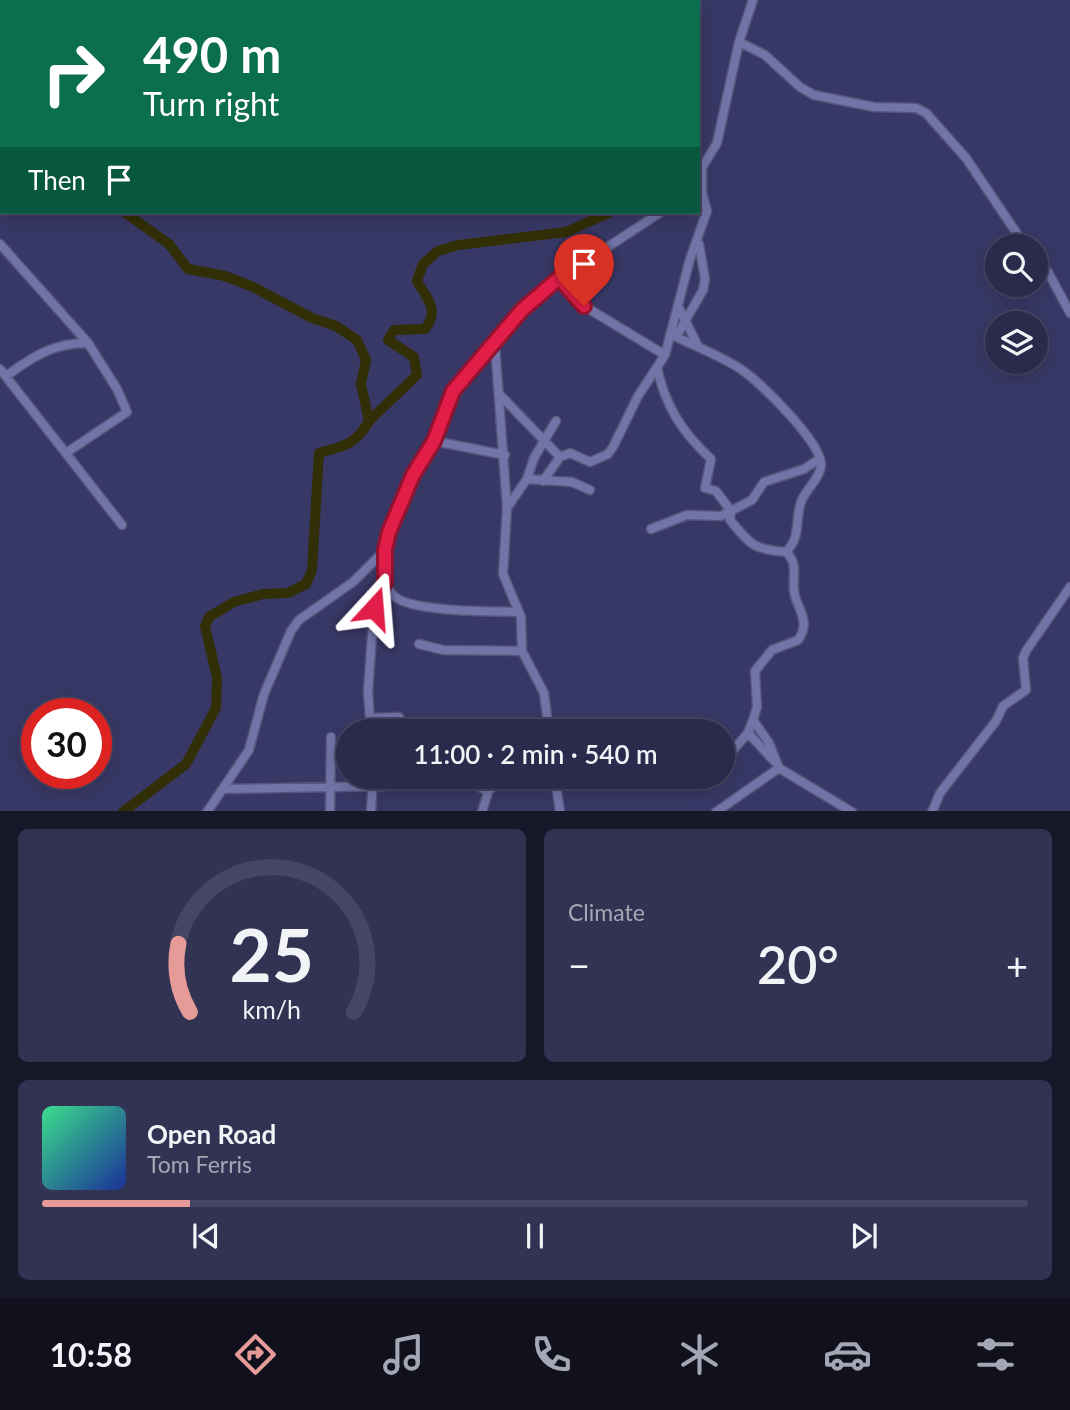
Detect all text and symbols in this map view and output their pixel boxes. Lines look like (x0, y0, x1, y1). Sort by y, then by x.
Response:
text: 490 m (143, 25, 281, 83)
icon: right (28, 28, 119, 119)
text: Turn right (143, 84, 279, 123)
icon: arrive (100, 161, 138, 199)
text: Then (28, 164, 86, 196)
pin (554, 234, 614, 306)
map controls (985, 234, 1048, 374)
button: search (985, 234, 1048, 297)
icon: arrive (565, 245, 603, 283)
button: layers (985, 311, 1048, 374)
position arrow (337, 571, 411, 645)
speed limit sign: 30 (21, 698, 112, 789)
text: 11:00 · 2 min · 540 m (413, 738, 658, 770)
text: Climate (568, 898, 645, 926)
text: 25 (230, 910, 314, 998)
text: 20° (757, 933, 839, 995)
text: − (568, 942, 590, 988)
text: + (1006, 942, 1028, 988)
text: km/h (243, 993, 301, 1023)
text: Open Road (147, 1118, 276, 1150)
text: Tom Ferris (147, 1150, 252, 1178)
icon: previous (187, 1217, 225, 1255)
icon: pause (516, 1217, 554, 1255)
icon: next (845, 1217, 883, 1255)
icon: directions (231, 1330, 280, 1379)
icon: music (379, 1330, 428, 1379)
icon: phone (527, 1330, 576, 1379)
icon: climate (675, 1330, 724, 1379)
icon: car (823, 1330, 872, 1379)
icon: filters (971, 1330, 1020, 1379)
text: 10:58 (50, 1335, 132, 1374)

